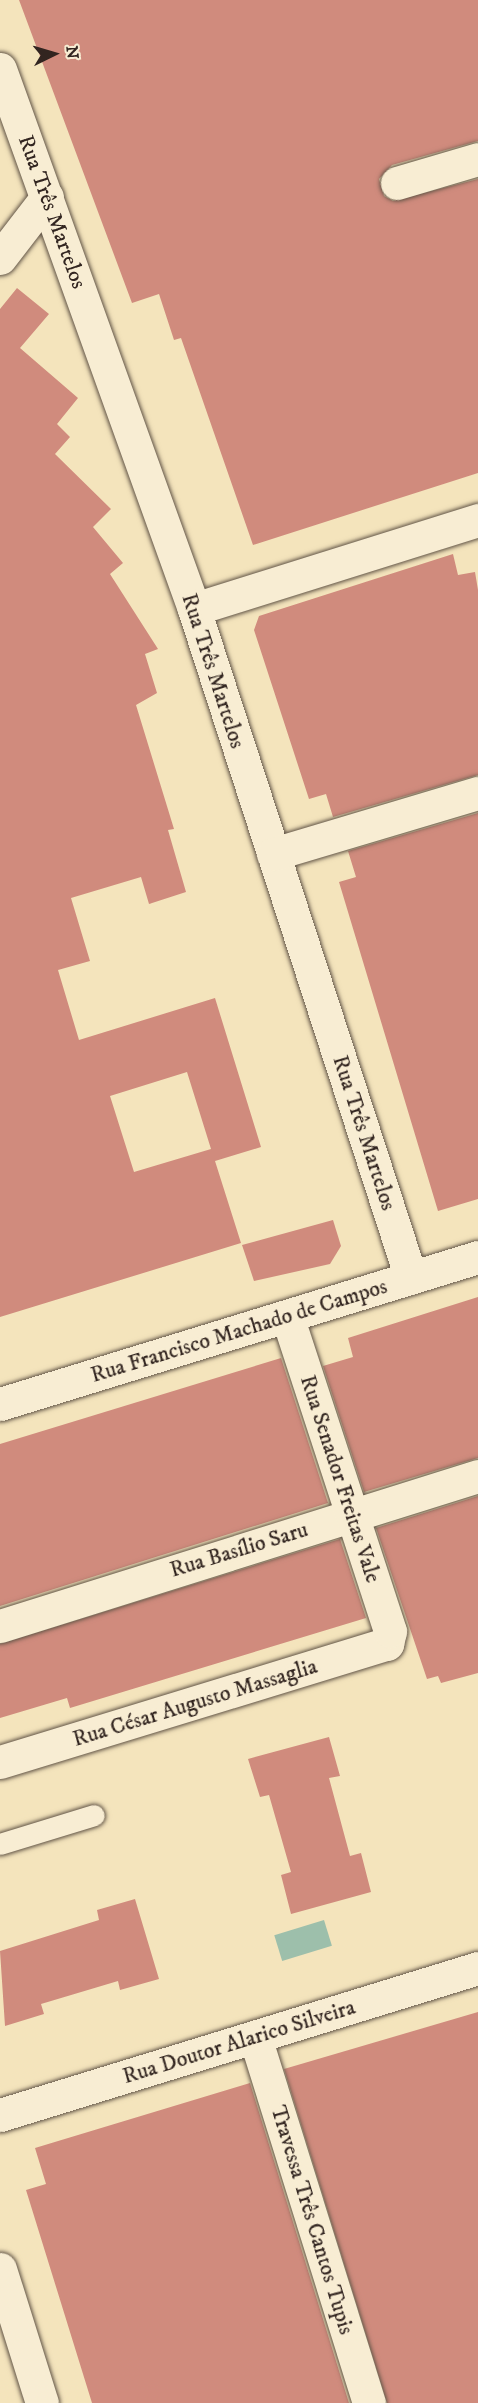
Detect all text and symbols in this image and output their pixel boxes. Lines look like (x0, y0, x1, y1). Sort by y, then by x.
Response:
north arrow (24, 24, 84, 84)
text: N (61, 45, 82, 60)
street label: Rua Três Martelos (12, 132, 92, 292)
street label: Rua Três Martelos (175, 590, 251, 752)
street label: Rua Três Martelos (326, 1052, 402, 1214)
street label: Rua Francisco Machado de Campos (88, 1273, 390, 1389)
street label: Rua Senador Freitas Vale (294, 1372, 386, 1586)
street label: Rua Basílio Saru (167, 1516, 311, 1584)
street label: Rua César Augusto Massaglia (70, 1653, 320, 1753)
street label: Rua Doutor Alarico Silveira (119, 1994, 359, 2090)
street label: Travessa Três Cantos Tupis (265, 2102, 359, 2338)

